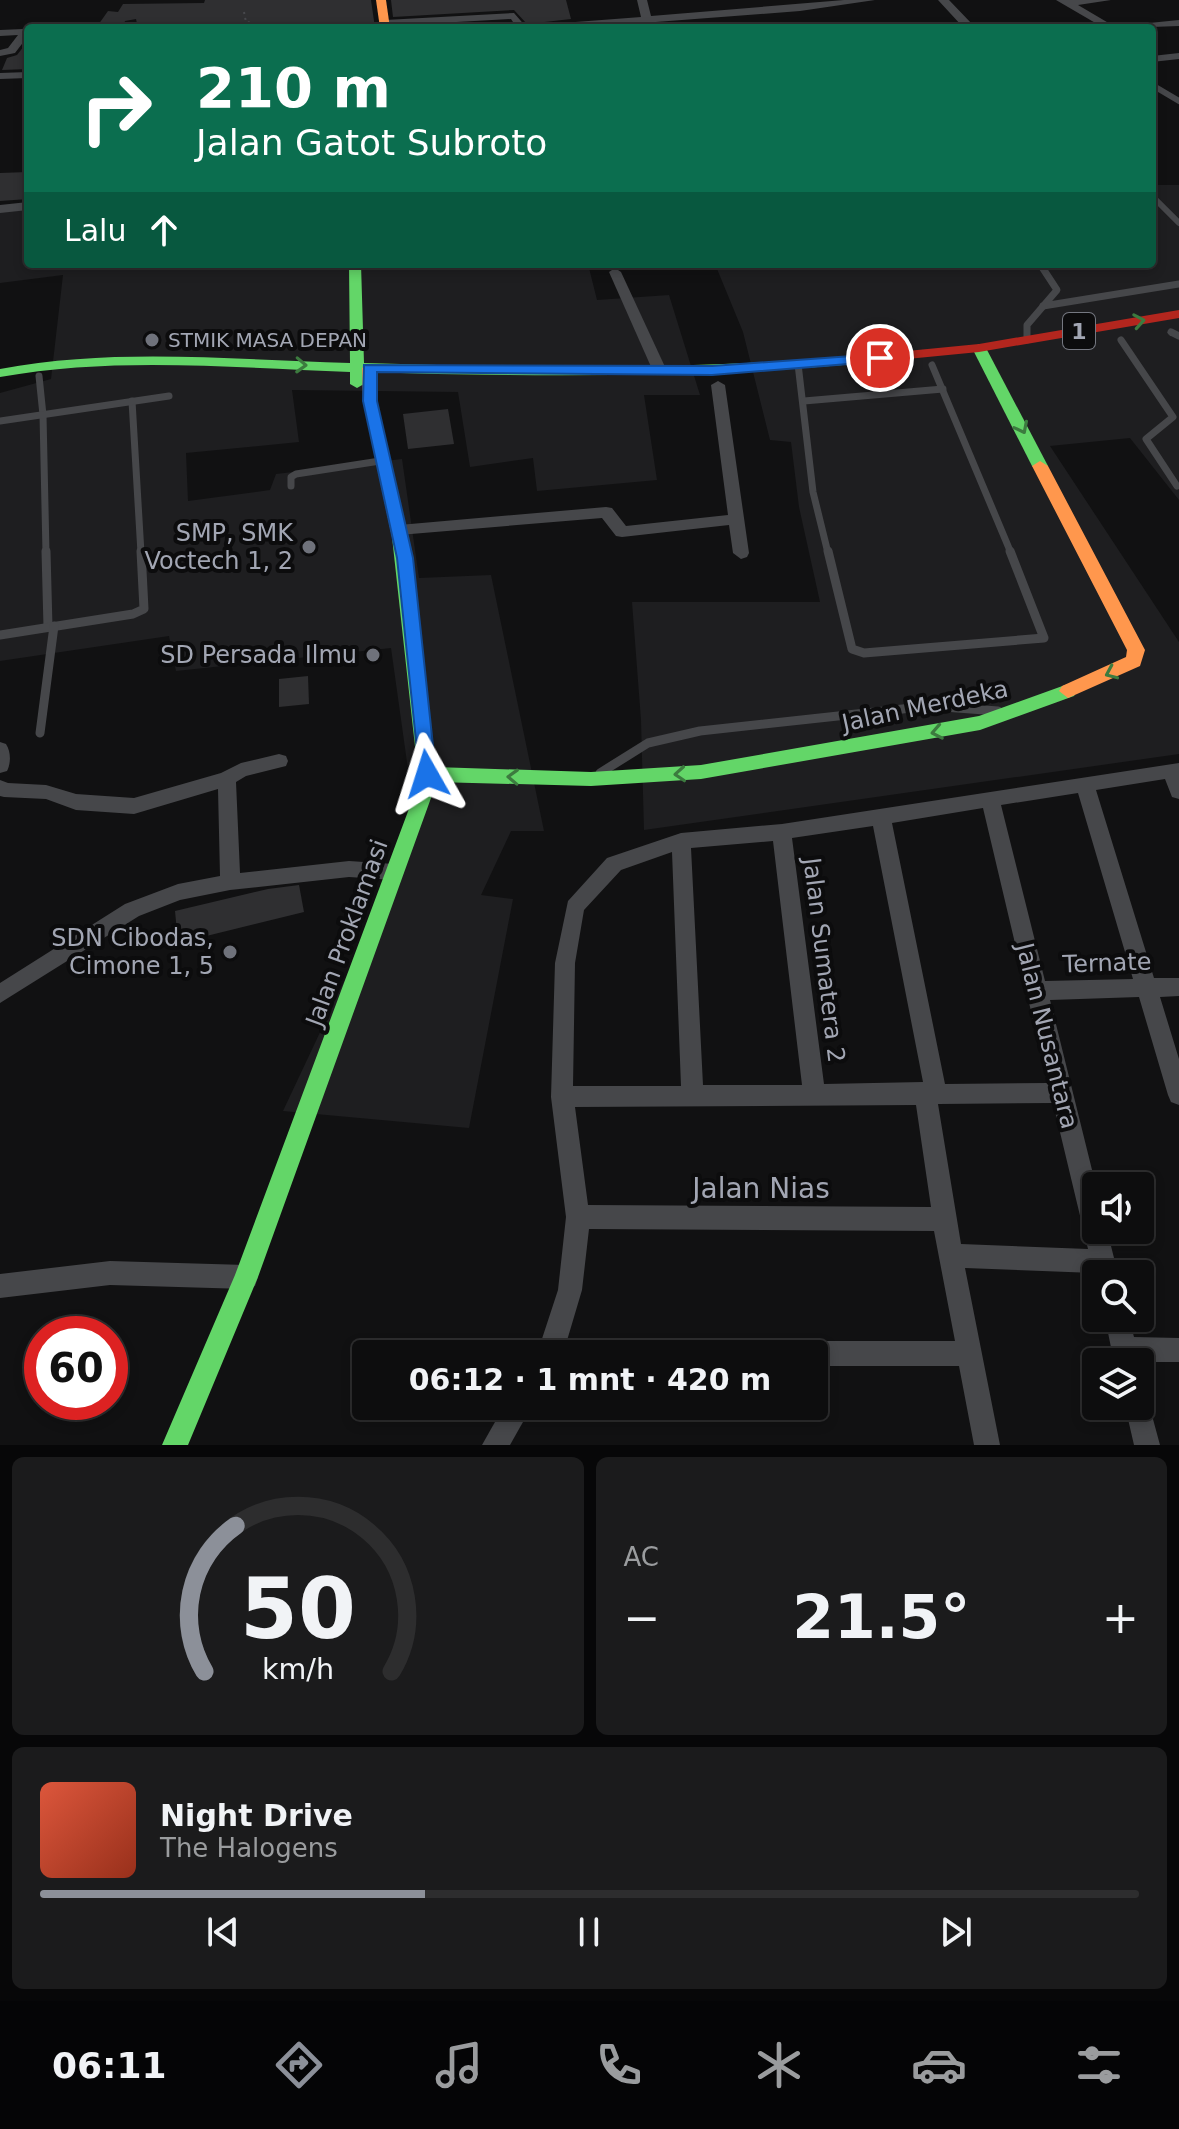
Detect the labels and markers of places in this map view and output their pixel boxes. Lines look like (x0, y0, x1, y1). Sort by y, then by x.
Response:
pin (846, 324, 914, 392)
place label: STMIK MASA DEPAN (168, 328, 367, 352)
marker: STMIK MASA DEPAN (143, 331, 161, 349)
place label: SMP, SMK Voctech 1, 2 (145, 519, 294, 575)
marker: SMP, SMK Voctech 1, 2 (300, 538, 318, 556)
place label: SD Persada Ilmu (160, 641, 357, 669)
marker: SD Persada Ilmu (364, 646, 382, 664)
place label: SDN Cibodas, Cimone 1, 5 (51, 924, 214, 980)
marker: SDN Cibodas, Cimone 1, 5 (221, 943, 239, 961)

